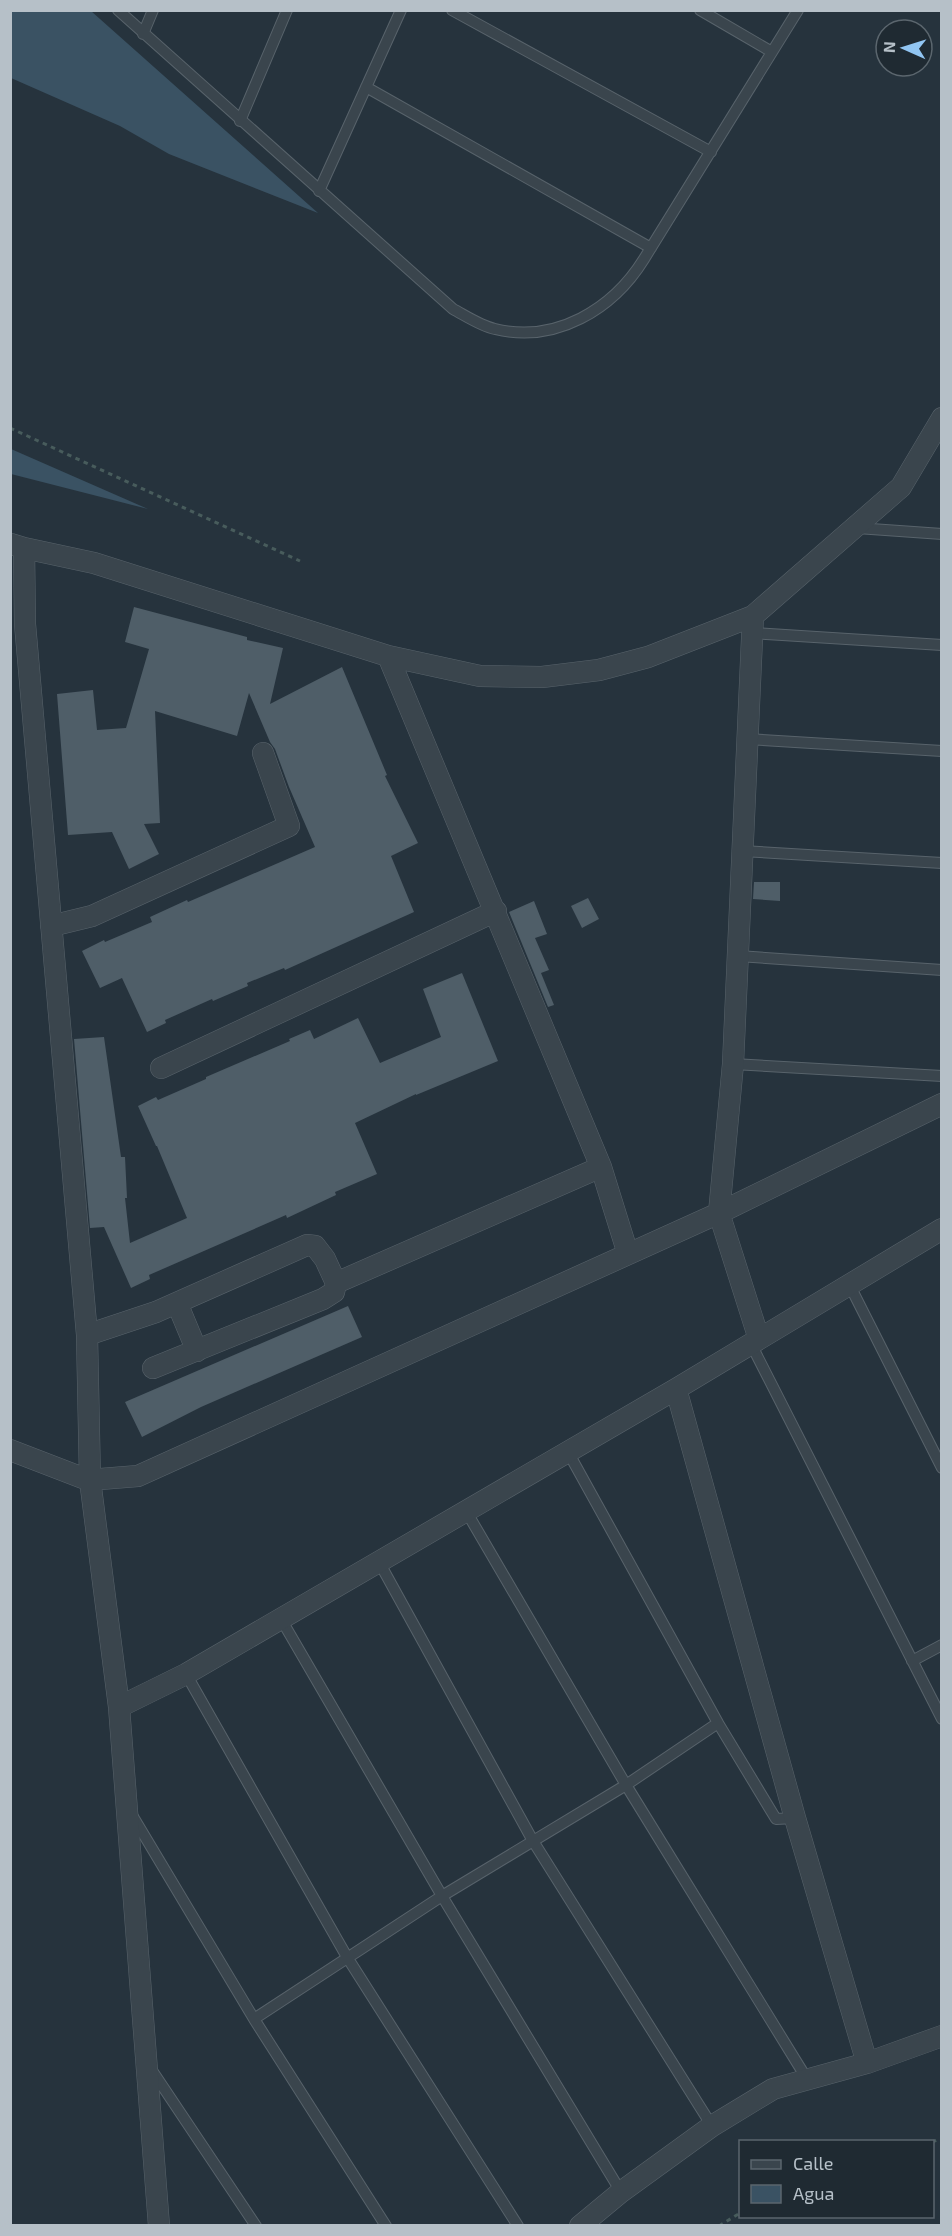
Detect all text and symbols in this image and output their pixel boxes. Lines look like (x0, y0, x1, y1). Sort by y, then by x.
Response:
north arrow (874, 18, 934, 78)
text: N (879, 41, 898, 53)
legend (739, 2140, 934, 2218)
text: Calle (793, 2152, 834, 2174)
text: Agua (793, 2182, 834, 2204)

